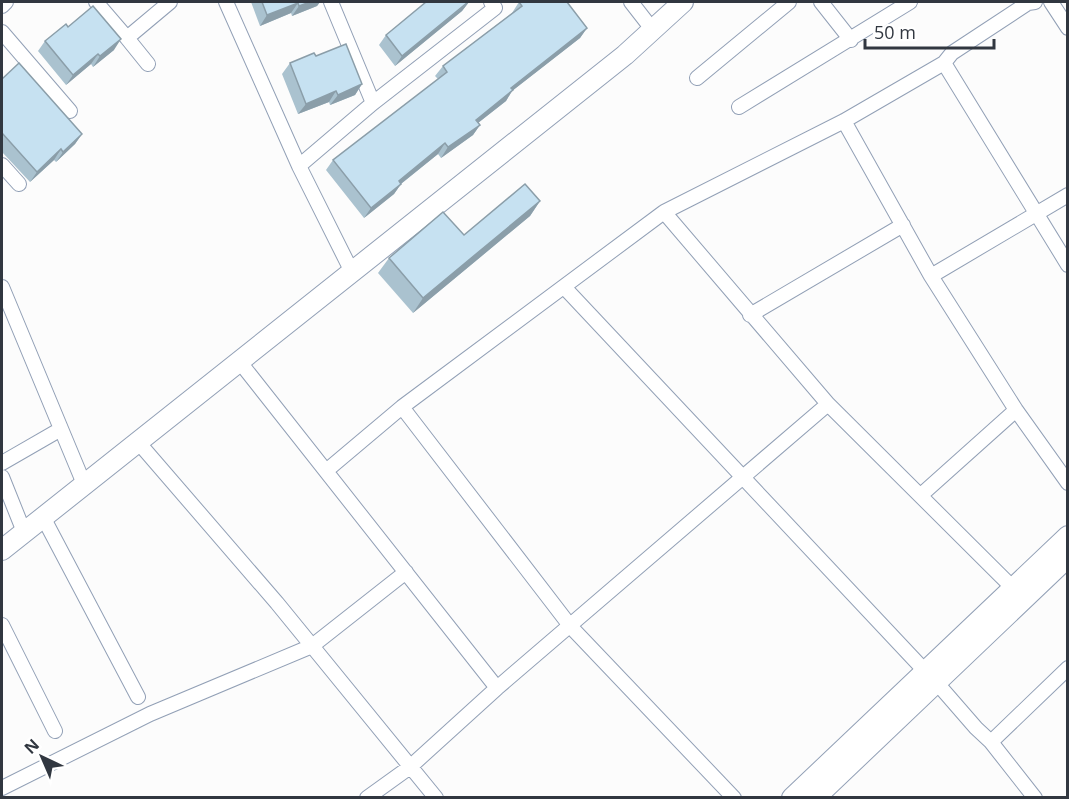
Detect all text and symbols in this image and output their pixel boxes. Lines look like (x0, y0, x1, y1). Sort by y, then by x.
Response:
scale bar (865, 12, 994, 50)
text: 50 m (874, 20, 916, 44)
north arrow (12, 727, 72, 787)
text: N (19, 734, 44, 759)

